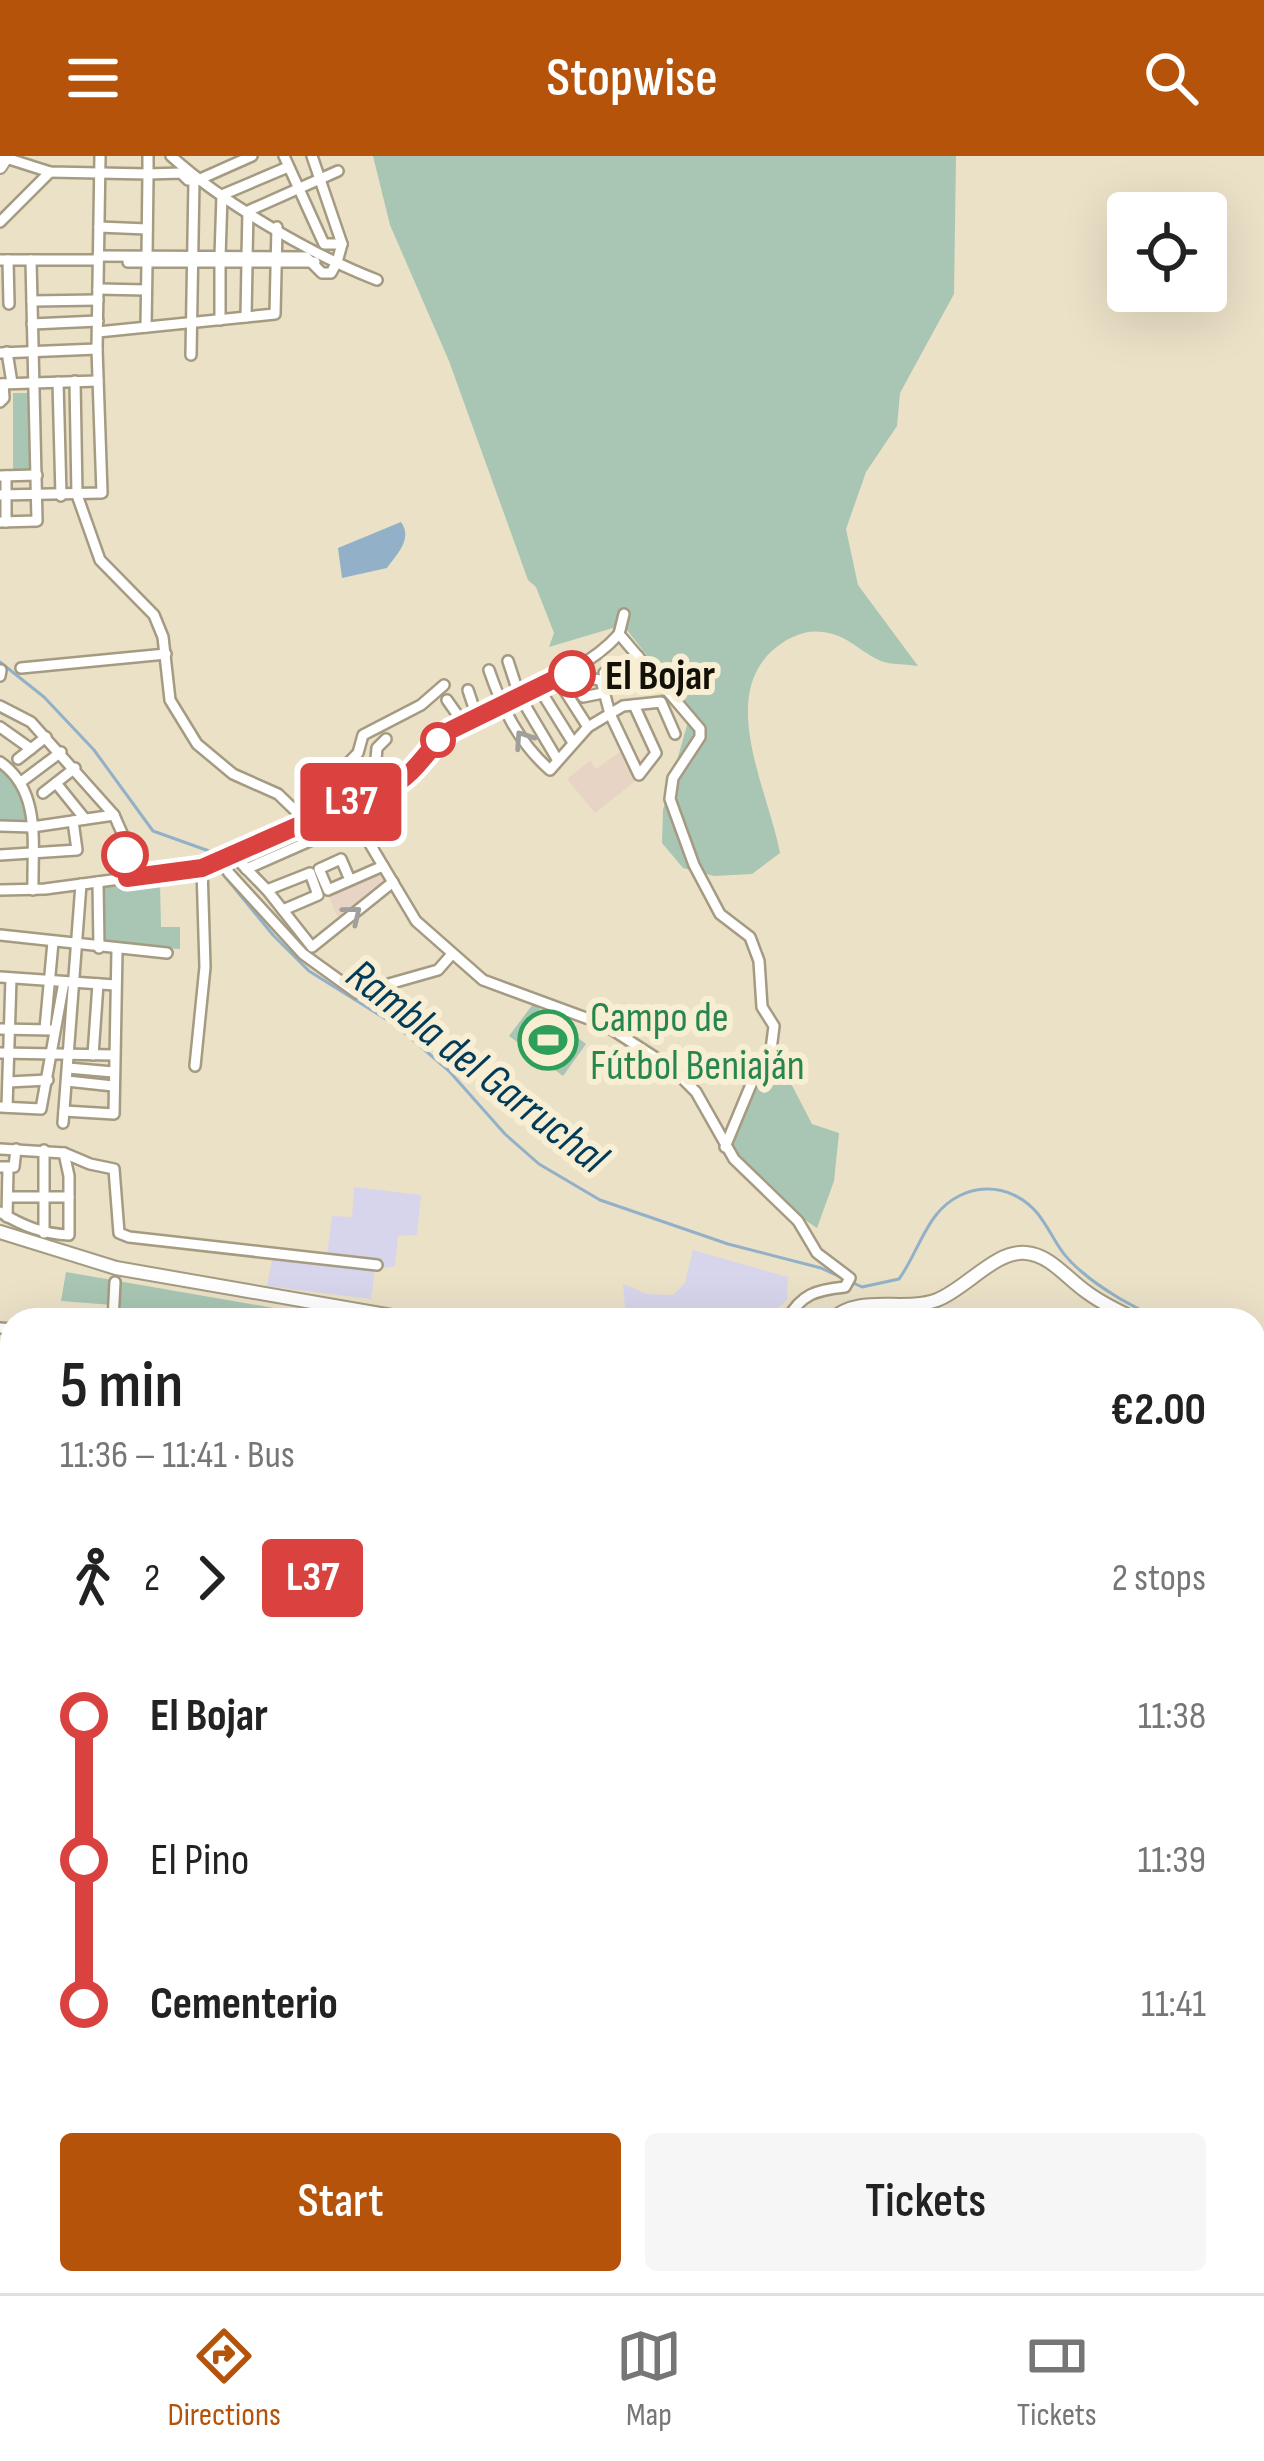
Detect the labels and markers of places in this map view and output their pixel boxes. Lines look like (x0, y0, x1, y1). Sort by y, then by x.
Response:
place label: El Bojar (605, 651, 715, 702)
marker: El Bojar (550, 652, 594, 696)
unlabelled marker (422, 724, 454, 756)
unlabelled marker (103, 833, 147, 877)
place label: Campo de Fútbol Beniaján (590, 993, 805, 1092)
sports icon: Campo de Fútbol Beniaján (517, 1009, 579, 1071)

